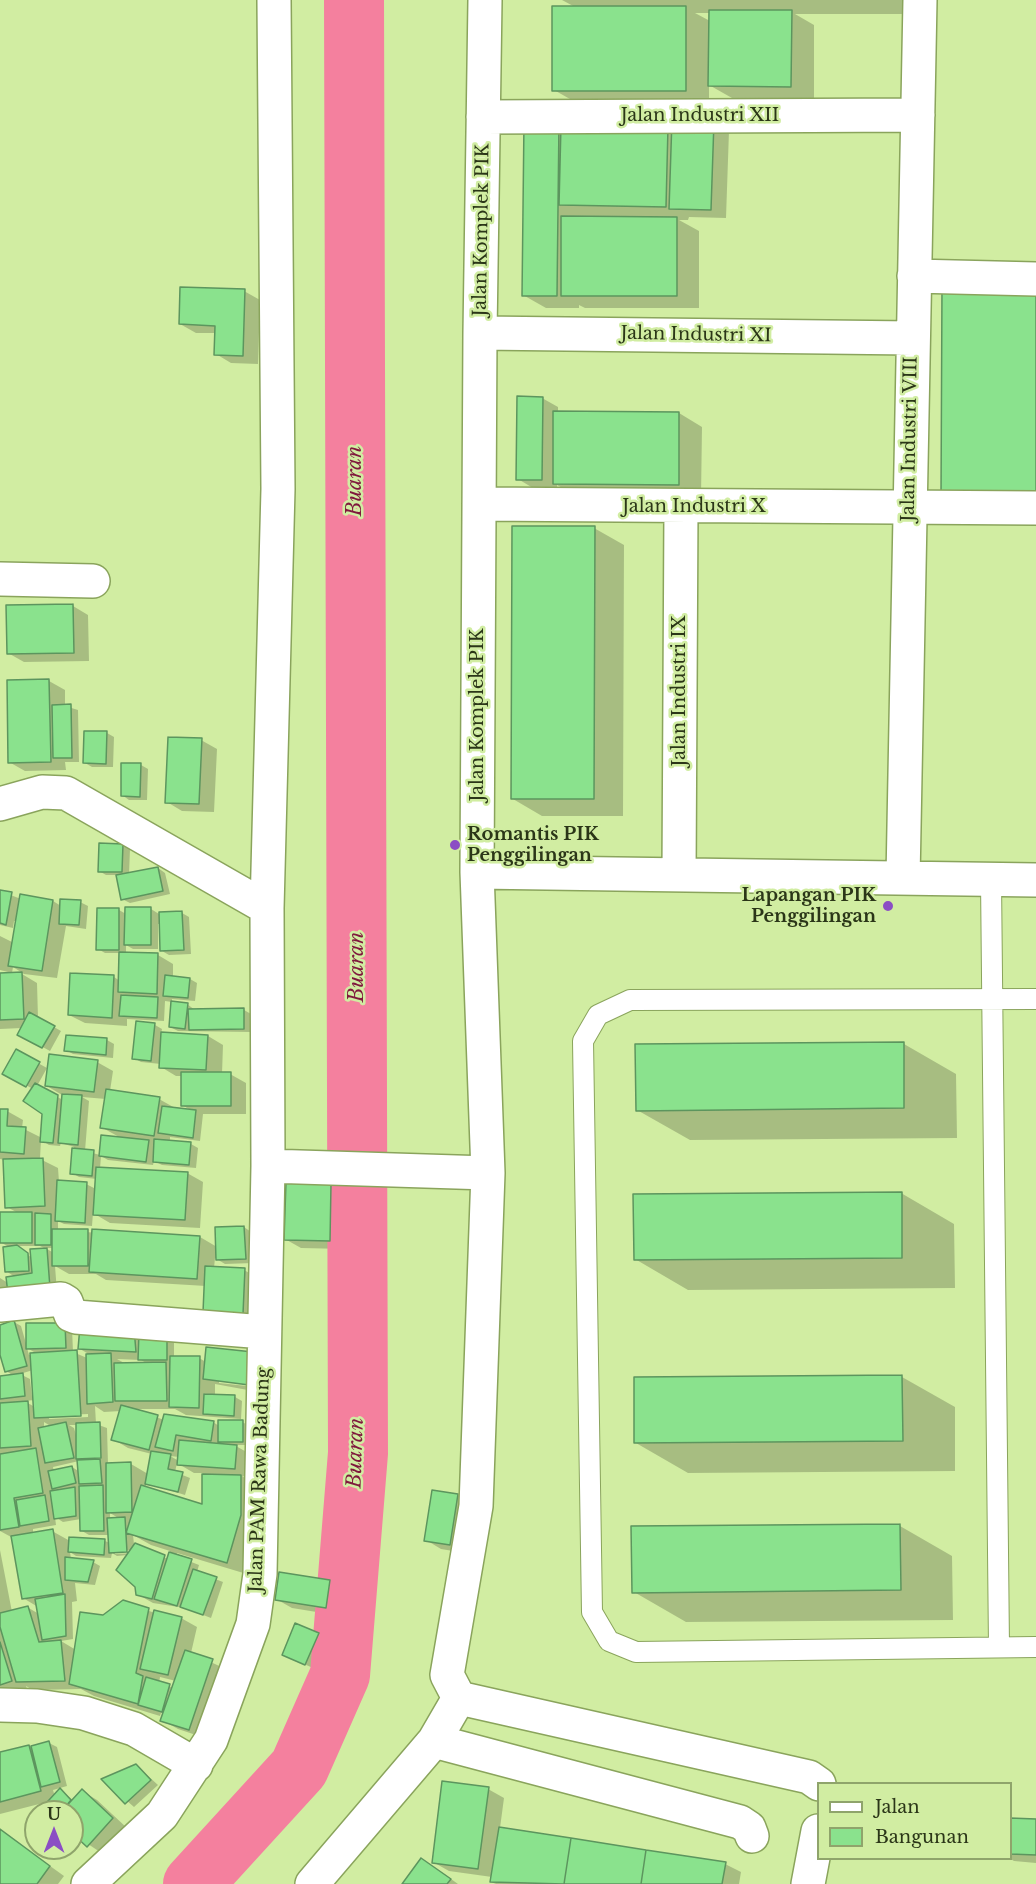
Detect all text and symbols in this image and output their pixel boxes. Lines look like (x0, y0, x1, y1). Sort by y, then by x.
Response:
street label: Jalan Industri XII (621, 105, 779, 127)
street label: Jalan Komplek PIK (470, 143, 494, 317)
street label: Jalan Industri XI (620, 323, 772, 347)
street label: Jalan Industri VIII (898, 356, 922, 522)
water label: Buaran (343, 446, 367, 516)
street label: Jalan Industri X (622, 496, 766, 518)
street label: Jalan Industri IX (669, 615, 691, 767)
street label: Jalan Komplek PIK (467, 629, 489, 801)
place label: Romantis PIK Penggilingan (467, 824, 599, 866)
marker: Romantis PIK Penggilingan (448, 838, 462, 852)
place label: Lapangan PIK Penggilingan (742, 885, 876, 928)
marker: Lapangan PIK Penggilingan (881, 899, 895, 913)
water label: Buaran (345, 932, 369, 1002)
street label: Jalan PAM Rawa Badung (245, 1367, 275, 1593)
water label: Buaran (343, 1417, 369, 1489)
legend (817, 1782, 1012, 1860)
text: Jalan (875, 1796, 920, 1818)
north arrow (24, 1800, 84, 1860)
text: U (47, 1804, 61, 1824)
text: Bangunan (875, 1826, 969, 1848)

